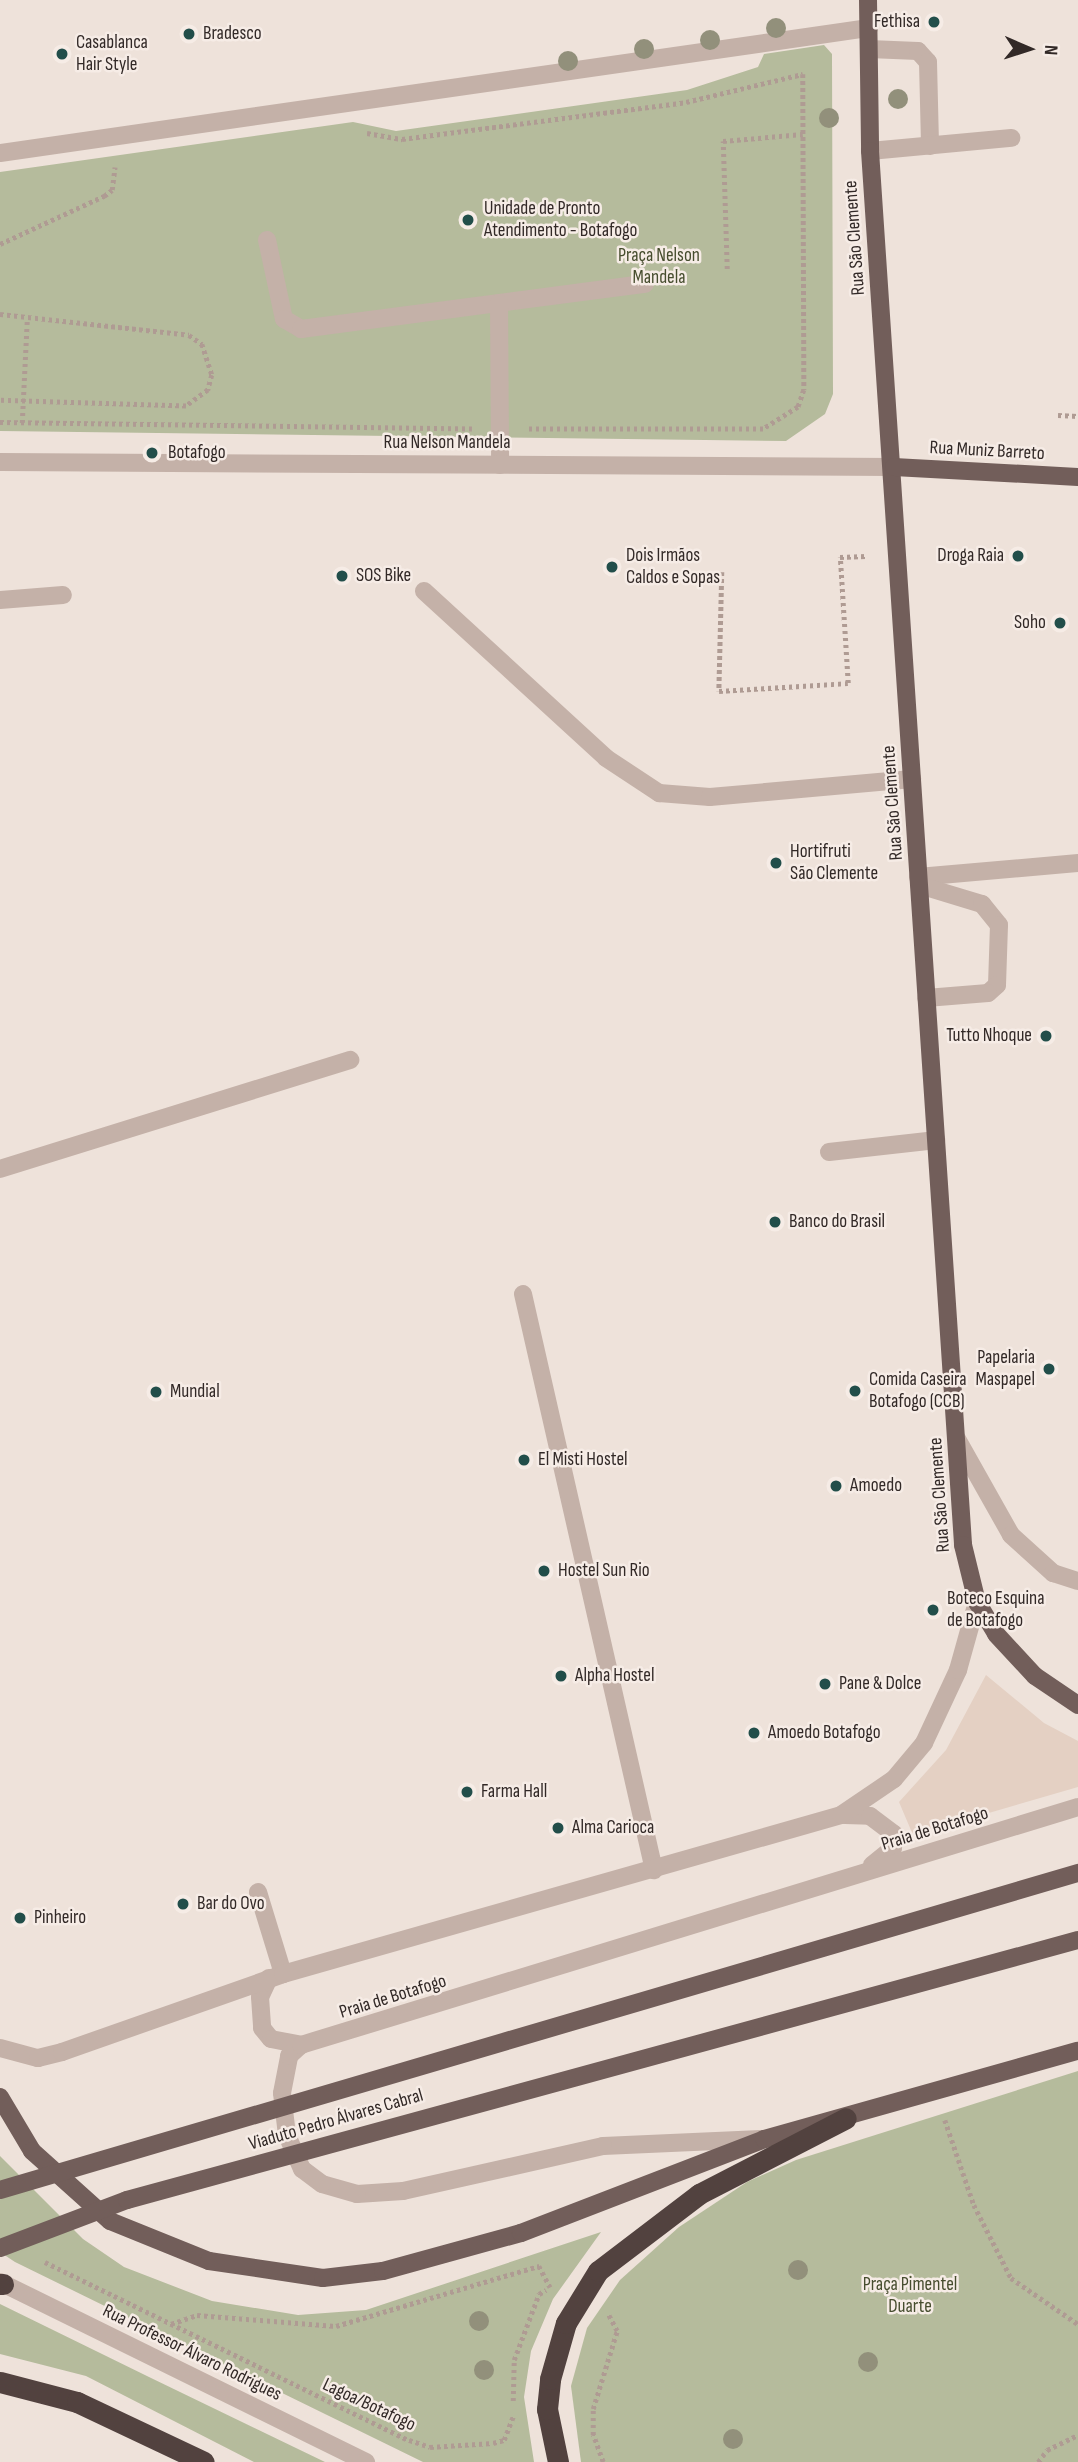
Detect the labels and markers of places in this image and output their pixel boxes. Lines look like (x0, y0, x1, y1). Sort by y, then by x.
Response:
place label: Fethisa (874, 11, 920, 33)
marker: Fethisa (926, 14, 942, 30)
place label: Bradesco (203, 23, 262, 45)
marker: Bradesco (181, 26, 197, 42)
place label: Casablanca Hair Style (76, 32, 148, 76)
marker: Casablanca Hair Style (54, 46, 70, 62)
place label: Unidade de Pronto Atendimento - Botafogo (484, 198, 637, 242)
marker: Unidade de Pronto Atendimento - Botafogo (458, 210, 478, 230)
place label: Botafogo (168, 442, 226, 464)
marker: Botafogo (142, 443, 162, 463)
place label: Dois Irmãos Caldos e Sopas (626, 545, 720, 589)
place label: Droga Raia (937, 545, 1004, 567)
marker: Droga Raia (1010, 548, 1026, 564)
marker: Dois Irmãos Caldos e Sopas (604, 559, 620, 575)
place label: SOS Bike (356, 565, 411, 587)
marker: SOS Bike (334, 568, 350, 584)
place label: Soho (1014, 612, 1046, 634)
marker: Soho (1052, 615, 1068, 631)
place label: Hortifruti São Clemente (790, 841, 878, 885)
marker: Hortifruti São Clemente (768, 855, 784, 871)
place label: Tutto Nhoque (946, 1025, 1032, 1047)
marker: Tutto Nhoque (1038, 1028, 1054, 1044)
place label: Banco do Brasil (789, 1211, 885, 1233)
marker: Banco do Brasil (767, 1214, 783, 1230)
place label: Papelaria Maspapel (975, 1347, 1035, 1391)
marker: Papelaria Maspapel (1041, 1361, 1057, 1377)
place label: Comida Caseira Botafogo (CCB) (869, 1369, 967, 1413)
place label: Mundial (170, 1381, 220, 1403)
marker: Comida Caseira Botafogo (CCB) (847, 1383, 863, 1399)
marker: Mundial (148, 1384, 164, 1400)
place label: El Misti Hostel (538, 1449, 628, 1471)
marker: El Misti Hostel (516, 1452, 532, 1468)
place label: Amoedo (850, 1475, 902, 1497)
marker: Amoedo (828, 1478, 844, 1494)
place label: Hostel Sun Rio (558, 1560, 650, 1582)
marker: Hostel Sun Rio (536, 1563, 552, 1579)
place label: Boteco Esquina de Botafogo (947, 1588, 1045, 1632)
marker: Boteco Esquina de Botafogo (925, 1602, 941, 1618)
place label: Alpha Hostel (575, 1665, 654, 1687)
marker: Alpha Hostel (553, 1668, 569, 1684)
place label: Pane & Dolce (839, 1673, 921, 1695)
marker: Pane & Dolce (817, 1676, 833, 1692)
place label: Amoedo Botafogo (768, 1722, 881, 1744)
marker: Amoedo Botafogo (746, 1725, 762, 1741)
place label: Farma Hall (481, 1781, 547, 1803)
marker: Farma Hall (459, 1784, 475, 1800)
place label: Alma Carioca (572, 1817, 654, 1839)
marker: Alma Carioca (550, 1820, 566, 1836)
place label: Bar do Ovo (197, 1893, 265, 1915)
marker: Bar do Ovo (175, 1896, 191, 1912)
place label: Pinheiro (34, 1907, 86, 1929)
marker: Pinheiro (12, 1910, 28, 1926)

